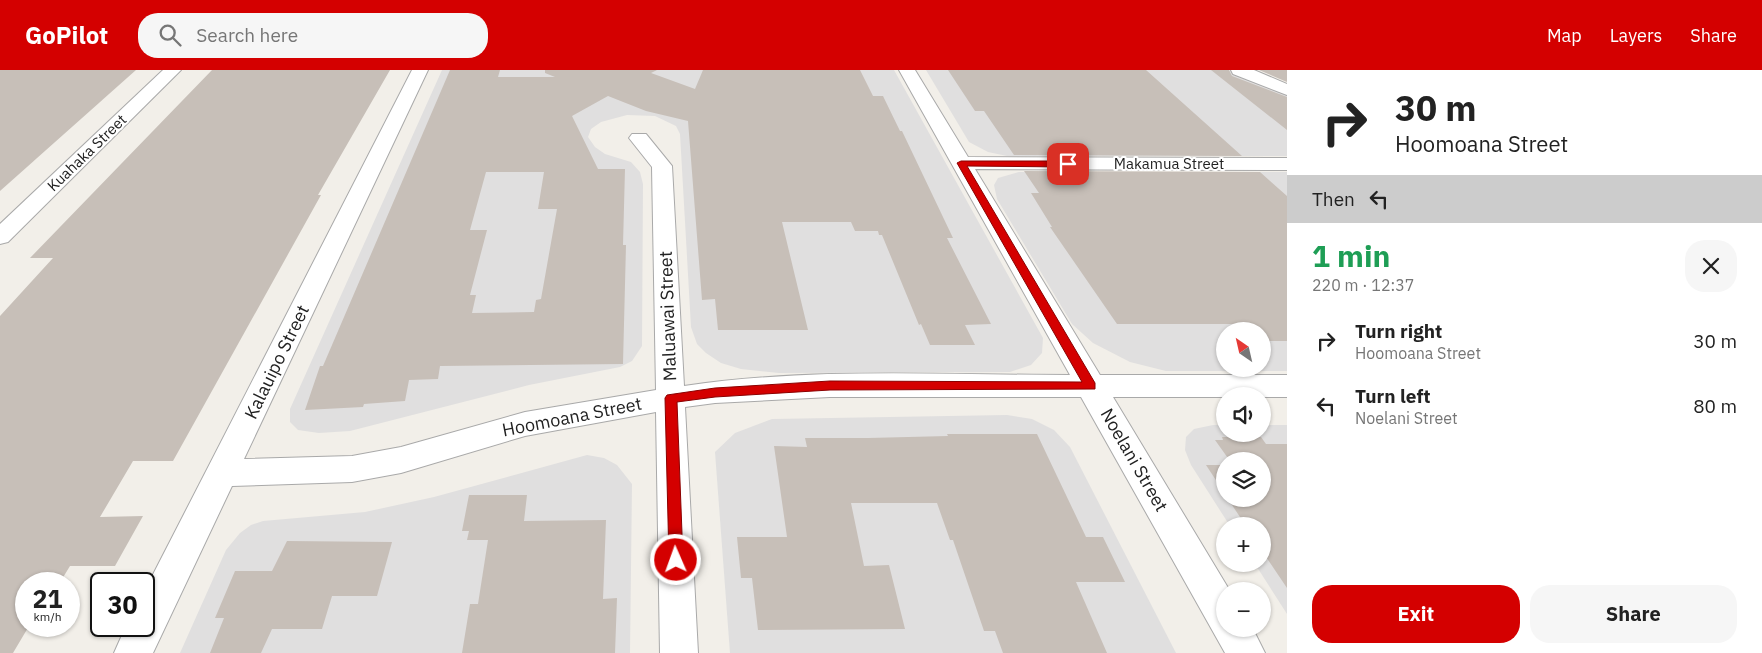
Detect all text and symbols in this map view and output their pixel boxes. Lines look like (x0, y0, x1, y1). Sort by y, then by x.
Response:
search box (138, 13, 488, 58)
text: GoPilot (25, 19, 108, 51)
icon: search (156, 21, 184, 49)
text: Search here (196, 23, 298, 47)
text: Map (1547, 24, 1582, 47)
text: Layers (1610, 24, 1662, 47)
text: Share (1690, 24, 1737, 47)
text: 30 m (1395, 85, 1477, 131)
icon: right (1312, 90, 1377, 155)
street label: Kuahaka Street (43, 110, 130, 195)
text: Hoomoana Street (1395, 129, 1568, 158)
pin (1047, 143, 1089, 185)
icon: arrive (1054, 150, 1082, 178)
street label: Makamua Street (1114, 154, 1224, 173)
icon: left (1365, 185, 1393, 213)
text: Then (1312, 187, 1355, 211)
text: 1 min (1312, 236, 1390, 275)
button: close (1685, 240, 1737, 292)
street label: Maluawai Street (654, 250, 681, 382)
text: 220 m · 12:37 (1312, 275, 1414, 295)
street label: Kalauipo Street (239, 301, 314, 423)
text: Turn right (1355, 319, 1442, 343)
north arrow (1216, 322, 1271, 378)
map controls (1216, 322, 1271, 637)
icon: right (1312, 327, 1340, 355)
text: 30 m (1693, 329, 1737, 353)
text: Hoomoana Street (1355, 343, 1481, 363)
text: Turn left (1355, 384, 1431, 408)
button: sound (1216, 387, 1271, 442)
street label: Hoomoana Street (500, 392, 644, 441)
icon: left (1312, 392, 1340, 420)
text: 80 m (1693, 394, 1737, 418)
street label: Noelani Street (1096, 404, 1173, 516)
text: Noelani Street (1355, 408, 1458, 428)
button: layers (1216, 452, 1271, 507)
button: + (1216, 517, 1271, 572)
position arrow (649, 533, 701, 585)
speed limit sign: 30 (90, 572, 155, 637)
text: 21 (32, 582, 63, 615)
button: − (1216, 582, 1271, 637)
button: Exit (1312, 585, 1520, 643)
button: Share (1530, 585, 1737, 643)
text: km/h (33, 609, 62, 624)

